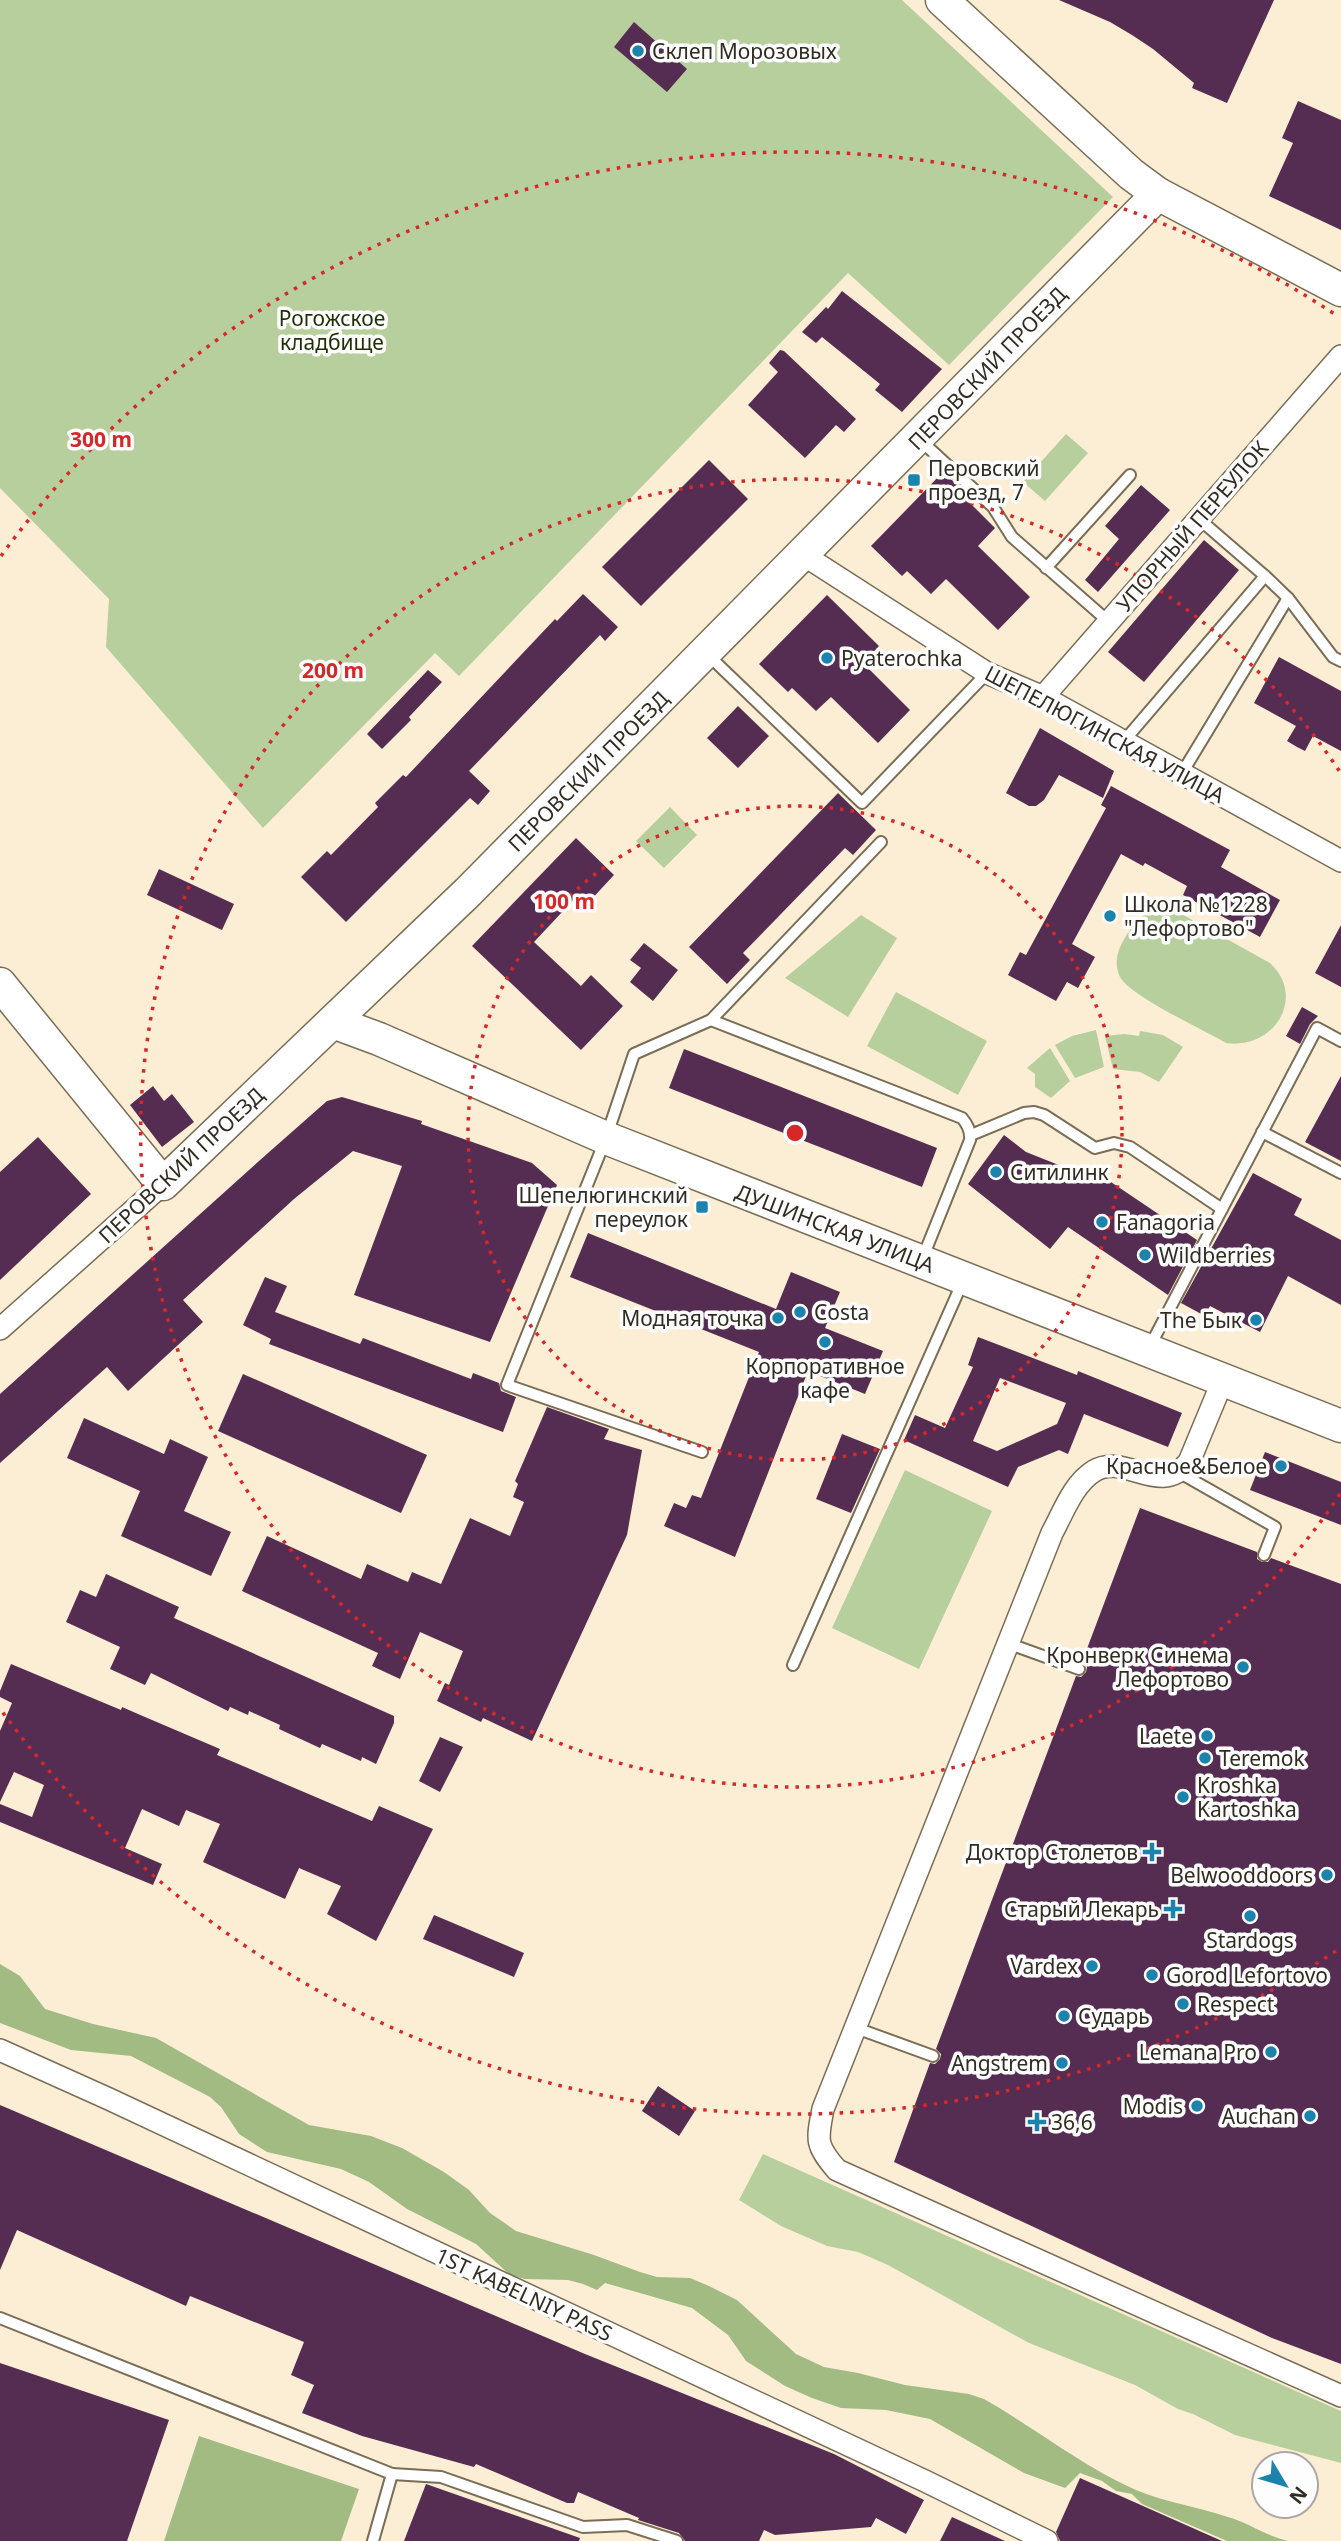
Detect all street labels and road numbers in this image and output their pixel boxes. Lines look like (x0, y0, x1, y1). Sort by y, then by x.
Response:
street label: ПЕРОВСКИЙ ПРОЕЗД (902, 280, 1073, 456)
street label: УПОРНЫЙ ПЕРЕУЛОК (1110, 435, 1274, 617)
street label: ШЕПЕЛЮГИНСКАЯ УЛИЦА (980, 659, 1230, 809)
street label: ПЕРОВСКИЙ ПРОЕЗД (502, 684, 675, 857)
street label: ПЕРОВСКИЙ ПРОЕЗД (92, 1081, 270, 1249)
street label: ДУШИНСКАЯ УЛИЦА (732, 1177, 939, 1279)
street label: 1ST KABELNIY PASS (431, 2241, 617, 2347)

